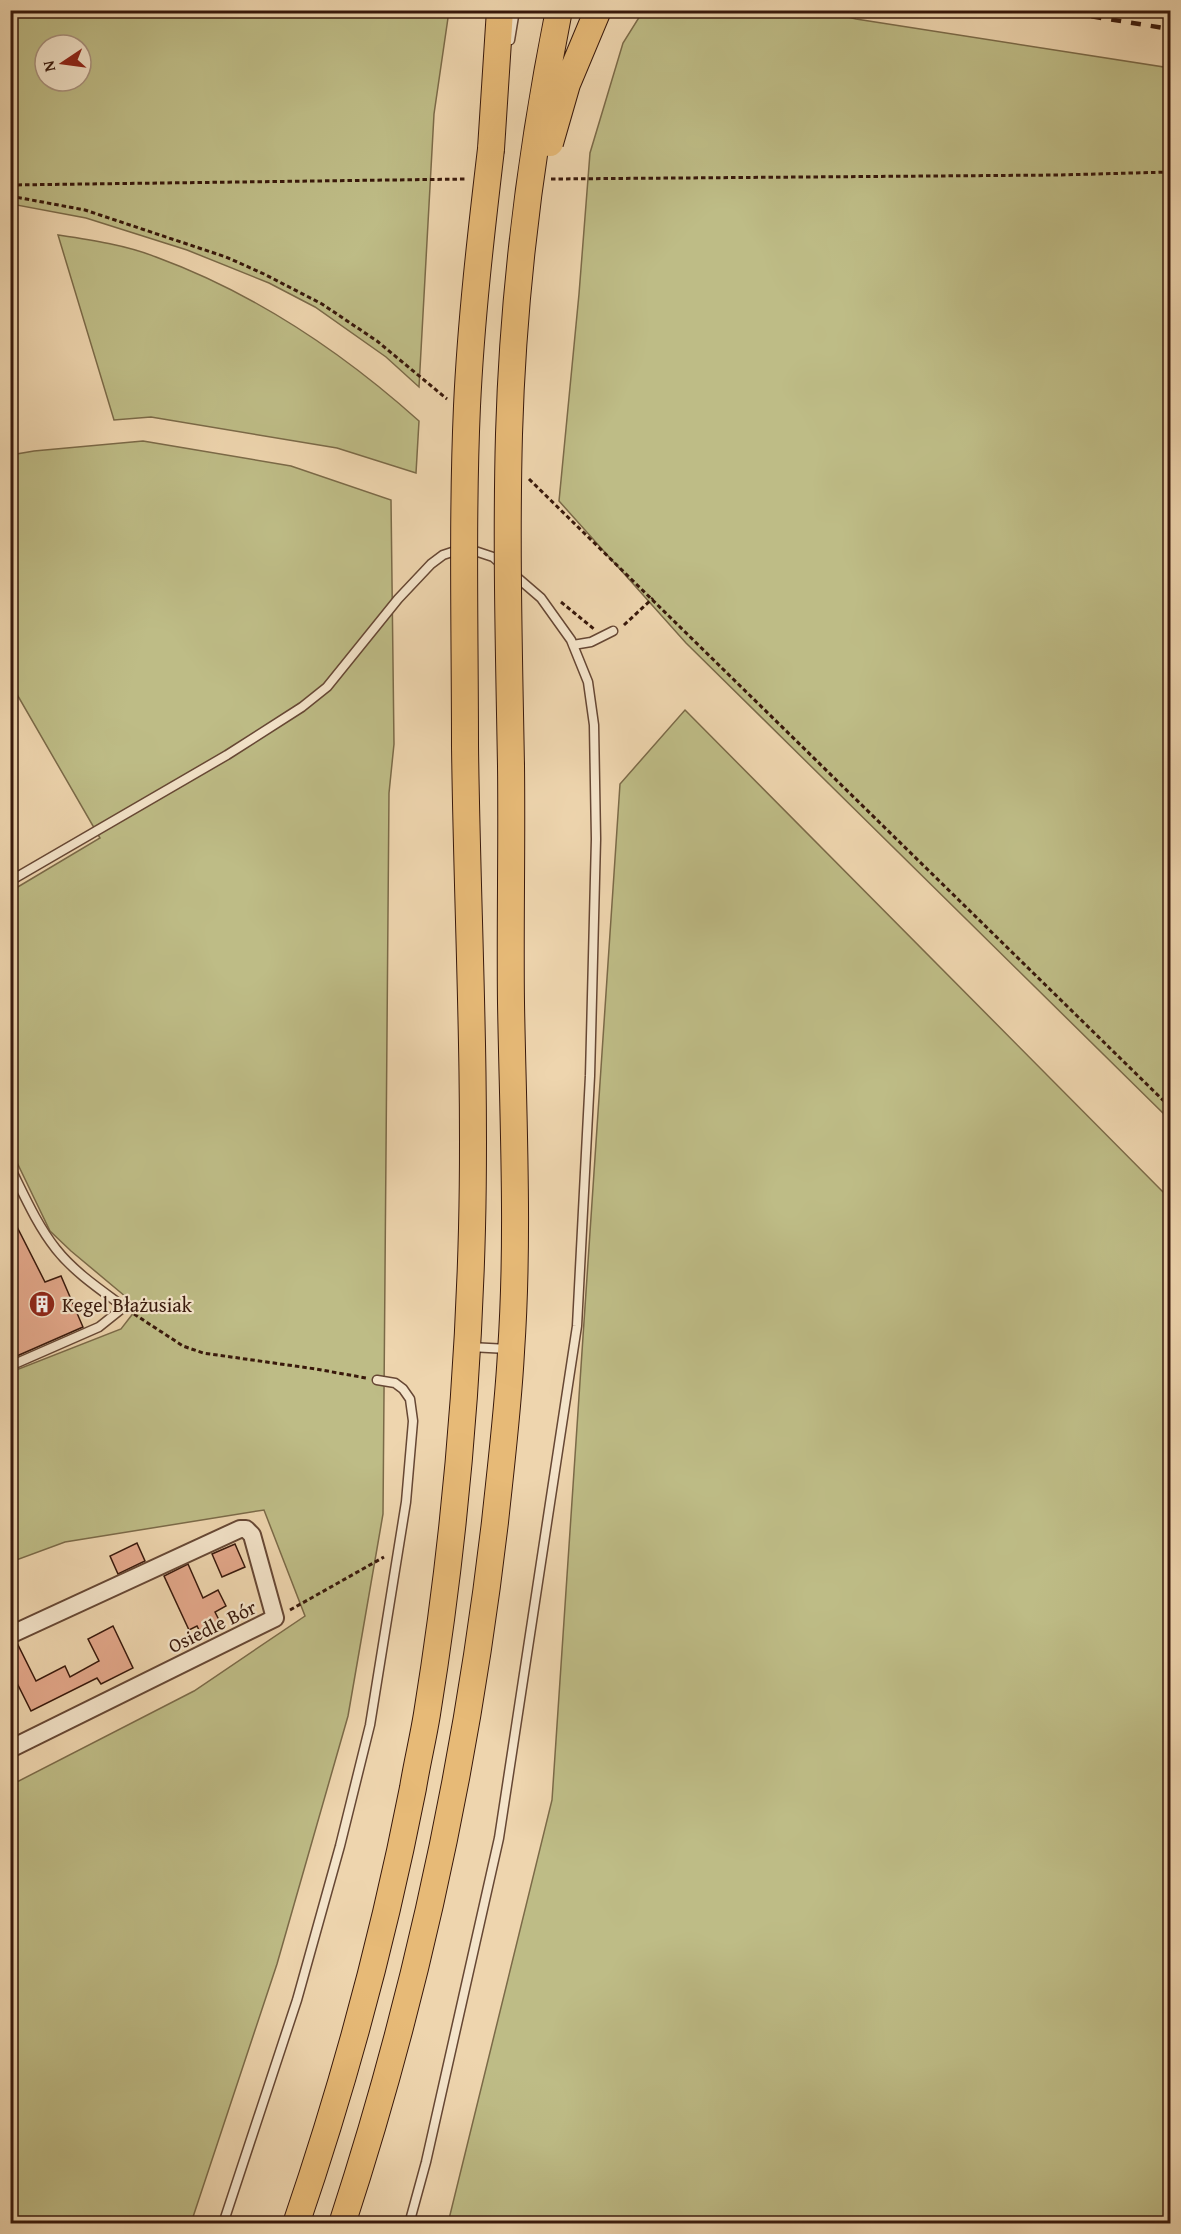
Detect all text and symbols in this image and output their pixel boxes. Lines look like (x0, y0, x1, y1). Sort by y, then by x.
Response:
north arrow (33, 33, 93, 93)
text: N (35, 58, 61, 74)
building icon: Kegel Błażusiak (27, 1289, 57, 1319)
place label: Kegel Błażusiak (62, 1290, 193, 1319)
street label: Osiedle Bór (163, 1592, 261, 1660)

